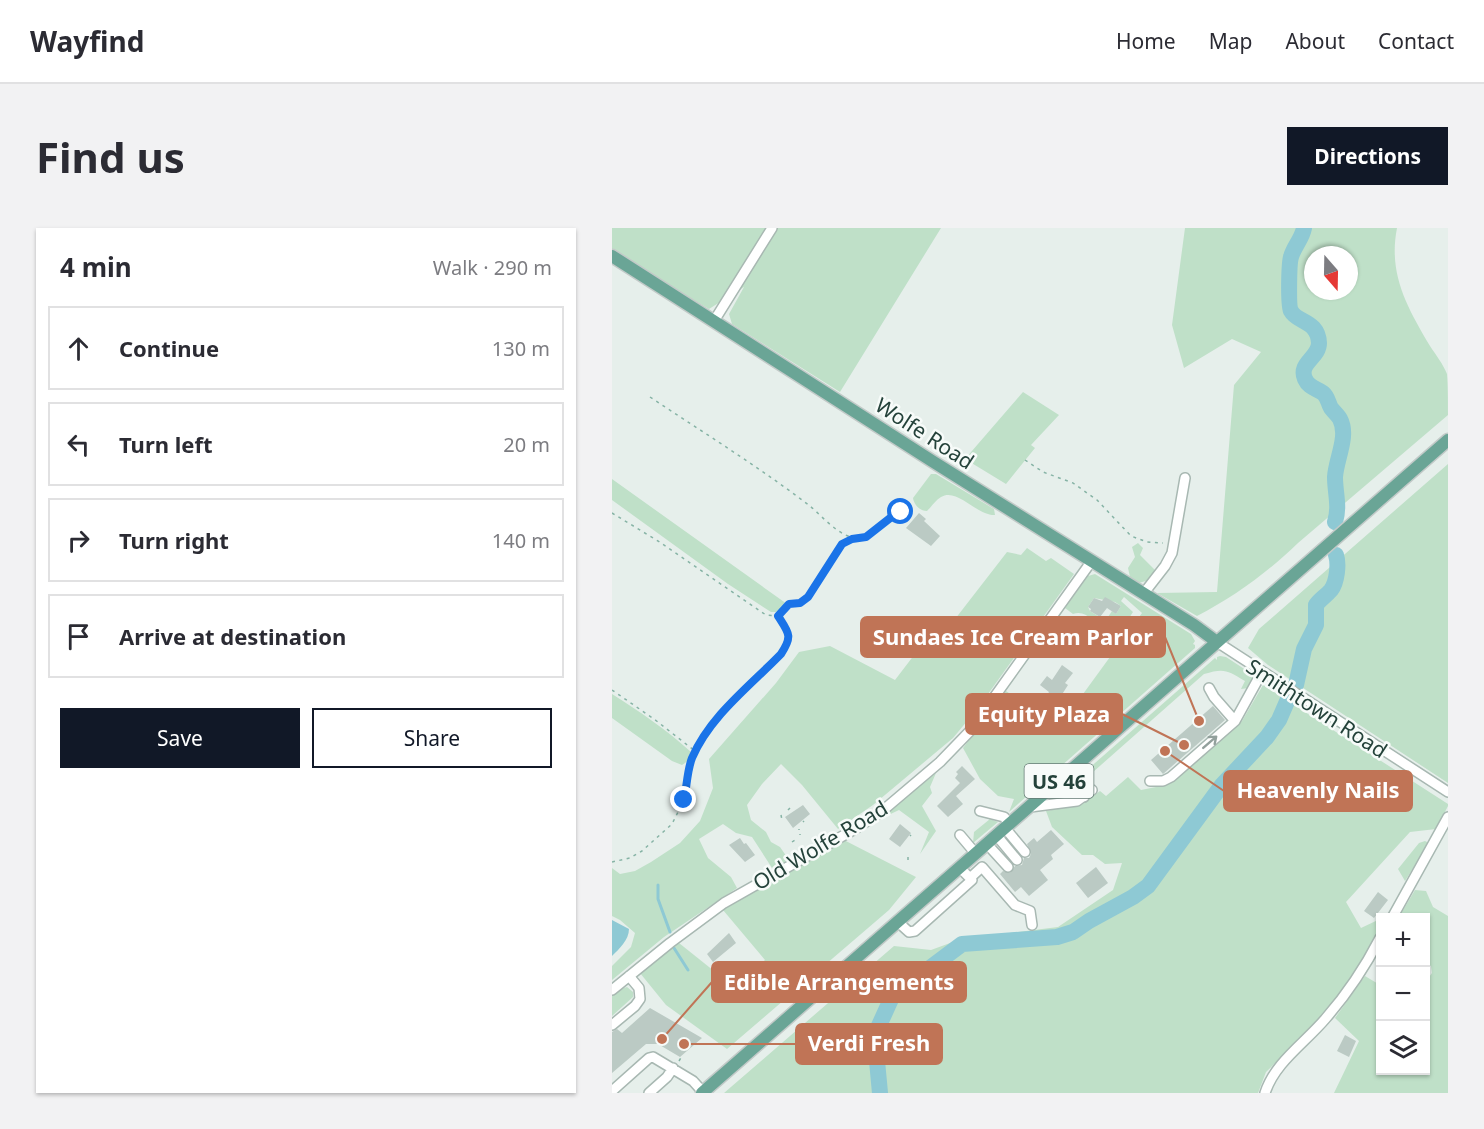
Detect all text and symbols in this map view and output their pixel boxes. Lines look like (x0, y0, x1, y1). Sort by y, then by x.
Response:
text: Wayfind (30, 22, 144, 60)
text: Home (1116, 27, 1176, 55)
text: Map (1209, 27, 1252, 55)
text: About (1285, 27, 1345, 55)
text: Contact (1378, 27, 1454, 55)
button: Directions (1287, 127, 1448, 185)
text: Find us (36, 128, 185, 185)
north arrow (1304, 246, 1358, 300)
text: 4 min (60, 249, 132, 285)
text: Walk · 290 m (433, 254, 552, 281)
icon: ahead (62, 332, 95, 365)
text: Continue (119, 333, 219, 363)
text: 130 m (492, 335, 550, 362)
street label: Wolfe Road (870, 391, 980, 475)
icon: left (62, 428, 95, 461)
text: Turn left (119, 429, 213, 459)
text: 20 m (503, 431, 550, 458)
route start (887, 498, 913, 524)
icon: right (62, 524, 95, 557)
text: Turn right (119, 525, 229, 555)
text: 140 m (492, 527, 550, 554)
callout: Sundaes Ice Cream Parlor (861, 617, 1165, 657)
icon: arrive (62, 620, 95, 653)
text: Arrive at destination (119, 621, 346, 651)
text: Sundaes Ice Cream Parlor (873, 621, 1153, 651)
street label: Smithtown Road (1241, 652, 1393, 764)
callout: Equity Plaza (966, 694, 1122, 734)
text: Equity Plaza (978, 698, 1110, 728)
button: Save (60, 708, 300, 768)
button: Share (312, 708, 552, 768)
one-way arrow (1202, 735, 1217, 749)
road number: US 46 (1024, 764, 1094, 798)
callout: Heavenly Nails (1224, 771, 1412, 811)
text: Heavenly Nails (1236, 774, 1400, 804)
route end (670, 786, 696, 812)
street label: Old Wolfe Road (747, 794, 893, 896)
map controls (1376, 913, 1430, 1075)
button: + (1376, 913, 1430, 967)
callout: Edible Arrangements (712, 962, 966, 1002)
text: Edible Arrangements (724, 966, 954, 996)
button: − (1376, 967, 1430, 1021)
button: layers (1376, 1021, 1430, 1075)
callout: Verdi Fresh (796, 1024, 942, 1064)
text: Verdi Fresh (808, 1027, 930, 1057)

